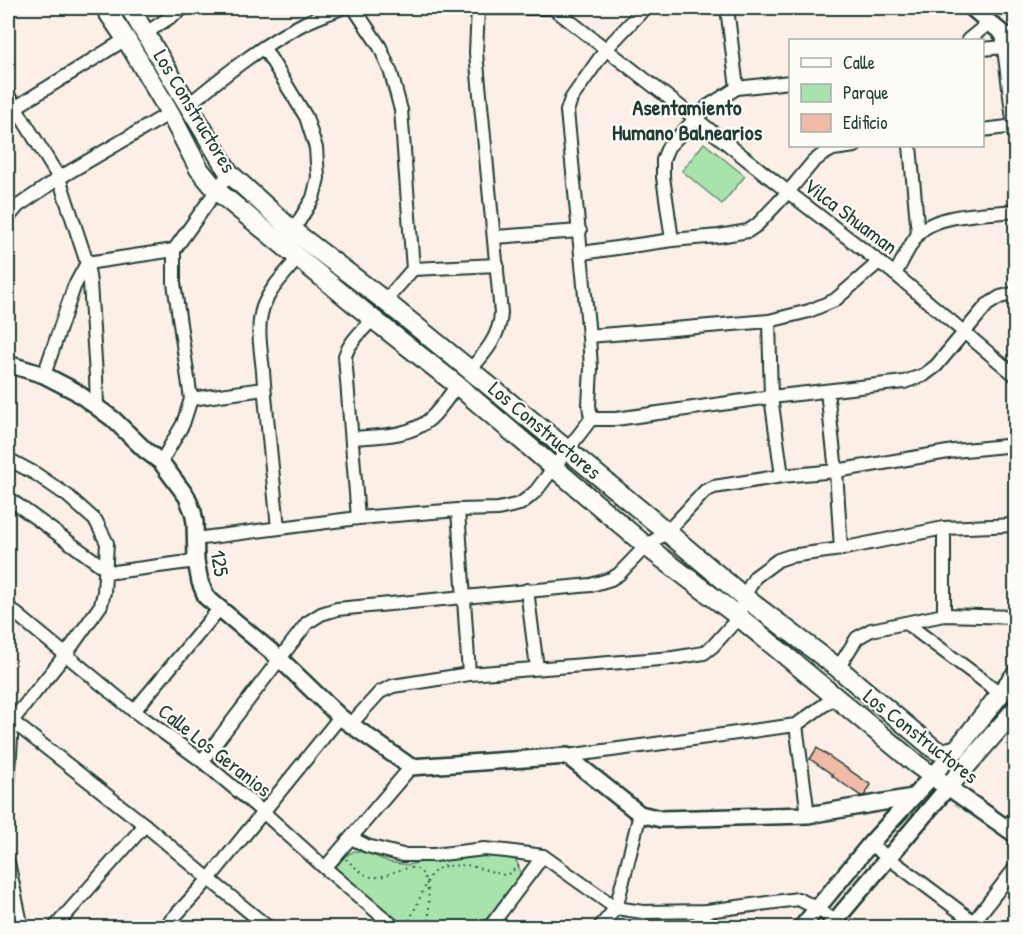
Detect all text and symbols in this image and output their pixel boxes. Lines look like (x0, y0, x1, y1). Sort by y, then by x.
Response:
legend (789, 39, 984, 147)
street label: Los Constructores (147, 44, 243, 178)
text: Calle (843, 50, 875, 75)
text: Parque (843, 80, 888, 105)
district label: Asentamiento Humano Balnearios (612, 92, 763, 147)
text: Edificio (843, 110, 887, 135)
street label: Vilca Shuaman (798, 171, 904, 261)
street label: Los Constructores (483, 374, 607, 486)
street label: 125 (204, 548, 236, 578)
street label: Los Constructores (857, 682, 985, 790)
street label: Calle Los Geranios (152, 697, 278, 803)

